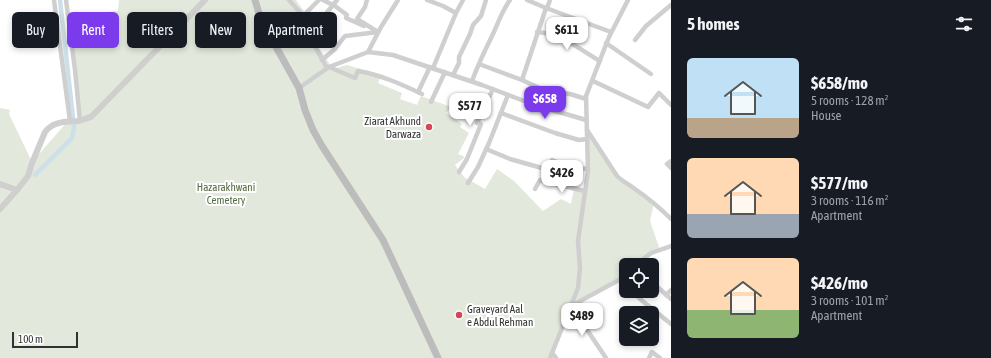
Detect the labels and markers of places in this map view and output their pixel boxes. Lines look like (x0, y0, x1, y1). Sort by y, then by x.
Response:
pin: $611 (543, 17, 591, 51)
pin: $658 (521, 86, 569, 120)
pin: $577 (446, 93, 494, 127)
place label: Ziarat Akhund Darwaza (364, 115, 421, 140)
marker: Ziarat Akhund Darwaza (424, 122, 434, 132)
pin: $426 (538, 160, 586, 194)
place label: Graveyard Aal e Abdul Rehman (467, 303, 533, 328)
pin: $489 (558, 303, 606, 337)
marker: Graveyard Aal e Abdul Rehman (454, 310, 464, 320)

